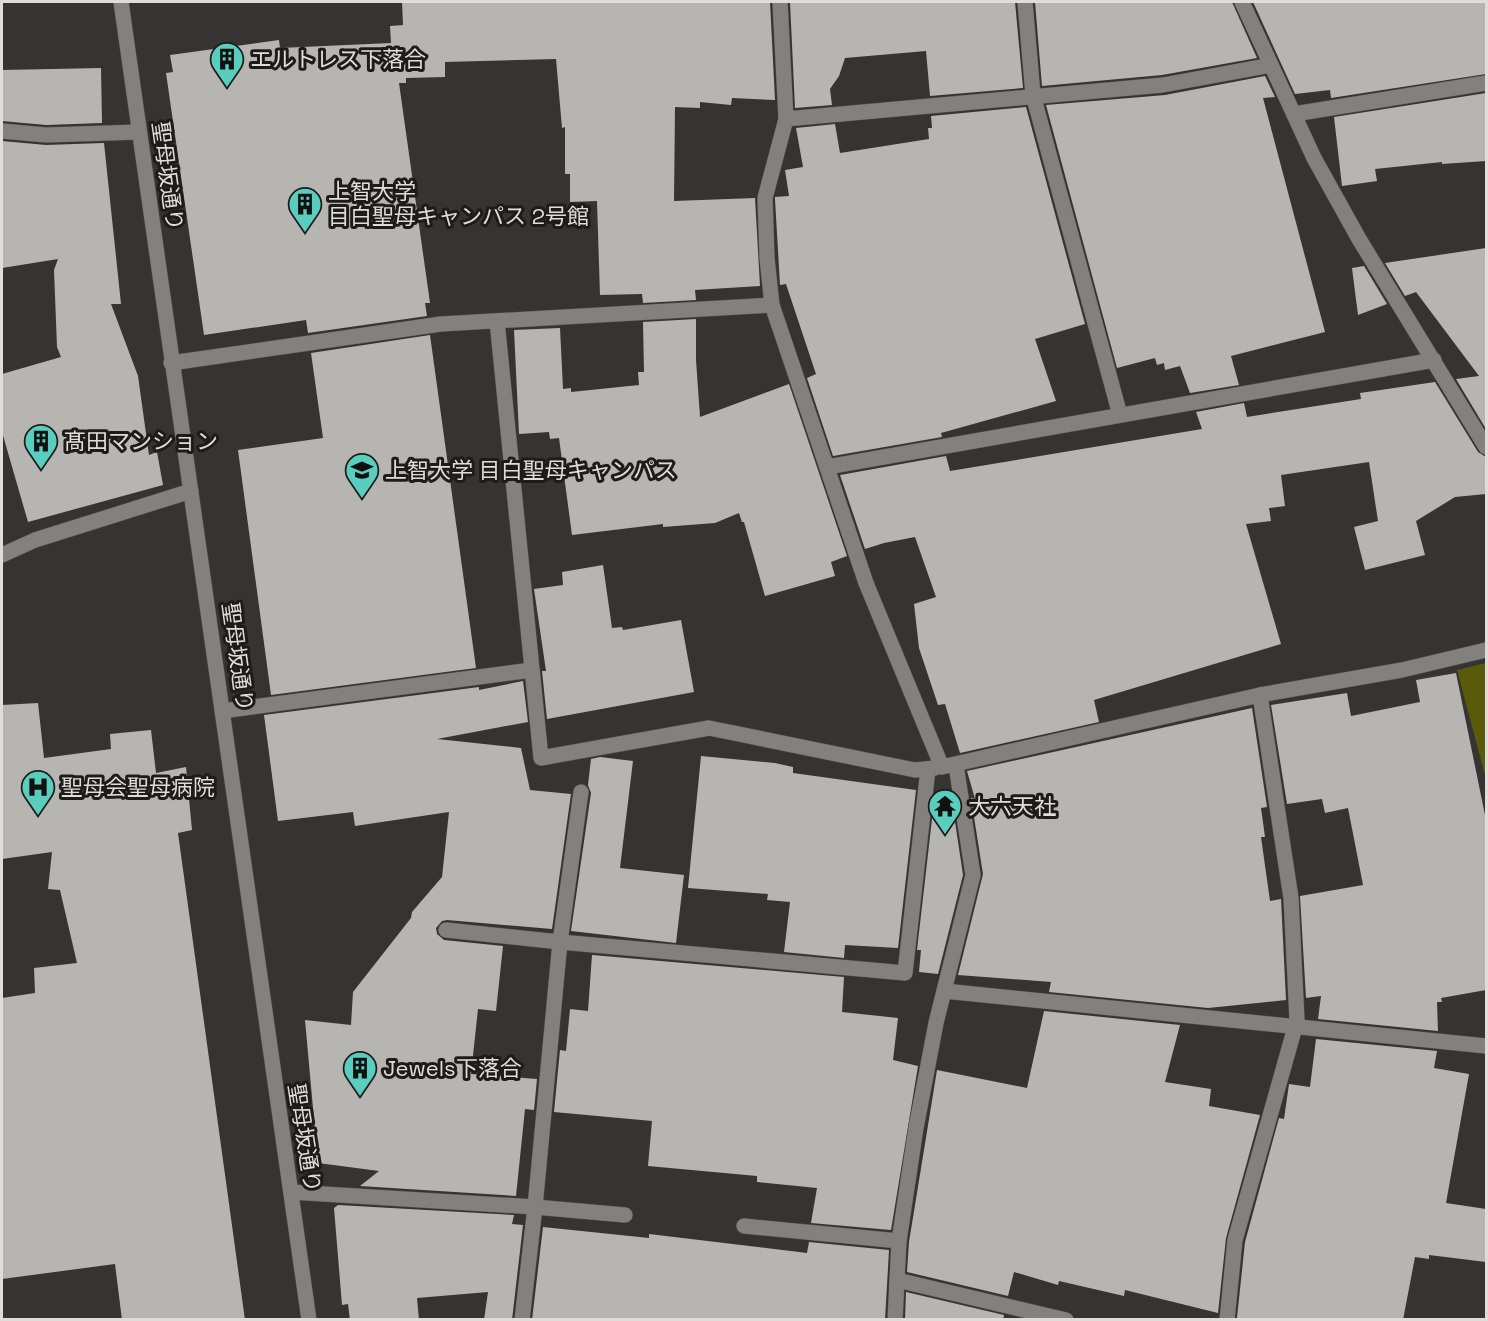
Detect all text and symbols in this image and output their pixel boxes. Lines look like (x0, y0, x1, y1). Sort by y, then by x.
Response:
building icon: エルトレス下落合 (209, 41, 245, 88)
place label: エルトレス下落合 (250, 45, 426, 73)
street label: 聖母坂通り (146, 120, 190, 232)
place label: 上智大学 目白聖母キャンパス 2号館 (328, 177, 589, 230)
building icon: 上智大学 目白聖母キャンパス 2号館 (287, 186, 323, 233)
building icon: 髙田マンション (23, 423, 59, 470)
place label: 髙田マンション (64, 427, 218, 455)
school or university icon: 上智大学 目白聖母キャンパス (344, 452, 380, 499)
place label: 上智大学 目白聖母キャンパス (385, 456, 677, 484)
street label: 聖母坂通り (216, 601, 260, 713)
hospital icon: 聖母会聖母病院 (20, 769, 56, 816)
place label: 聖母会聖母病院 (61, 773, 215, 801)
temple icon: 大六天社 (927, 788, 963, 835)
place label: 大六天社 (968, 792, 1056, 820)
building icon: Jewels下落合 (342, 1050, 378, 1097)
place label: Jewels下落合 (383, 1054, 522, 1082)
street label: 聖母坂通り (283, 1081, 327, 1195)

